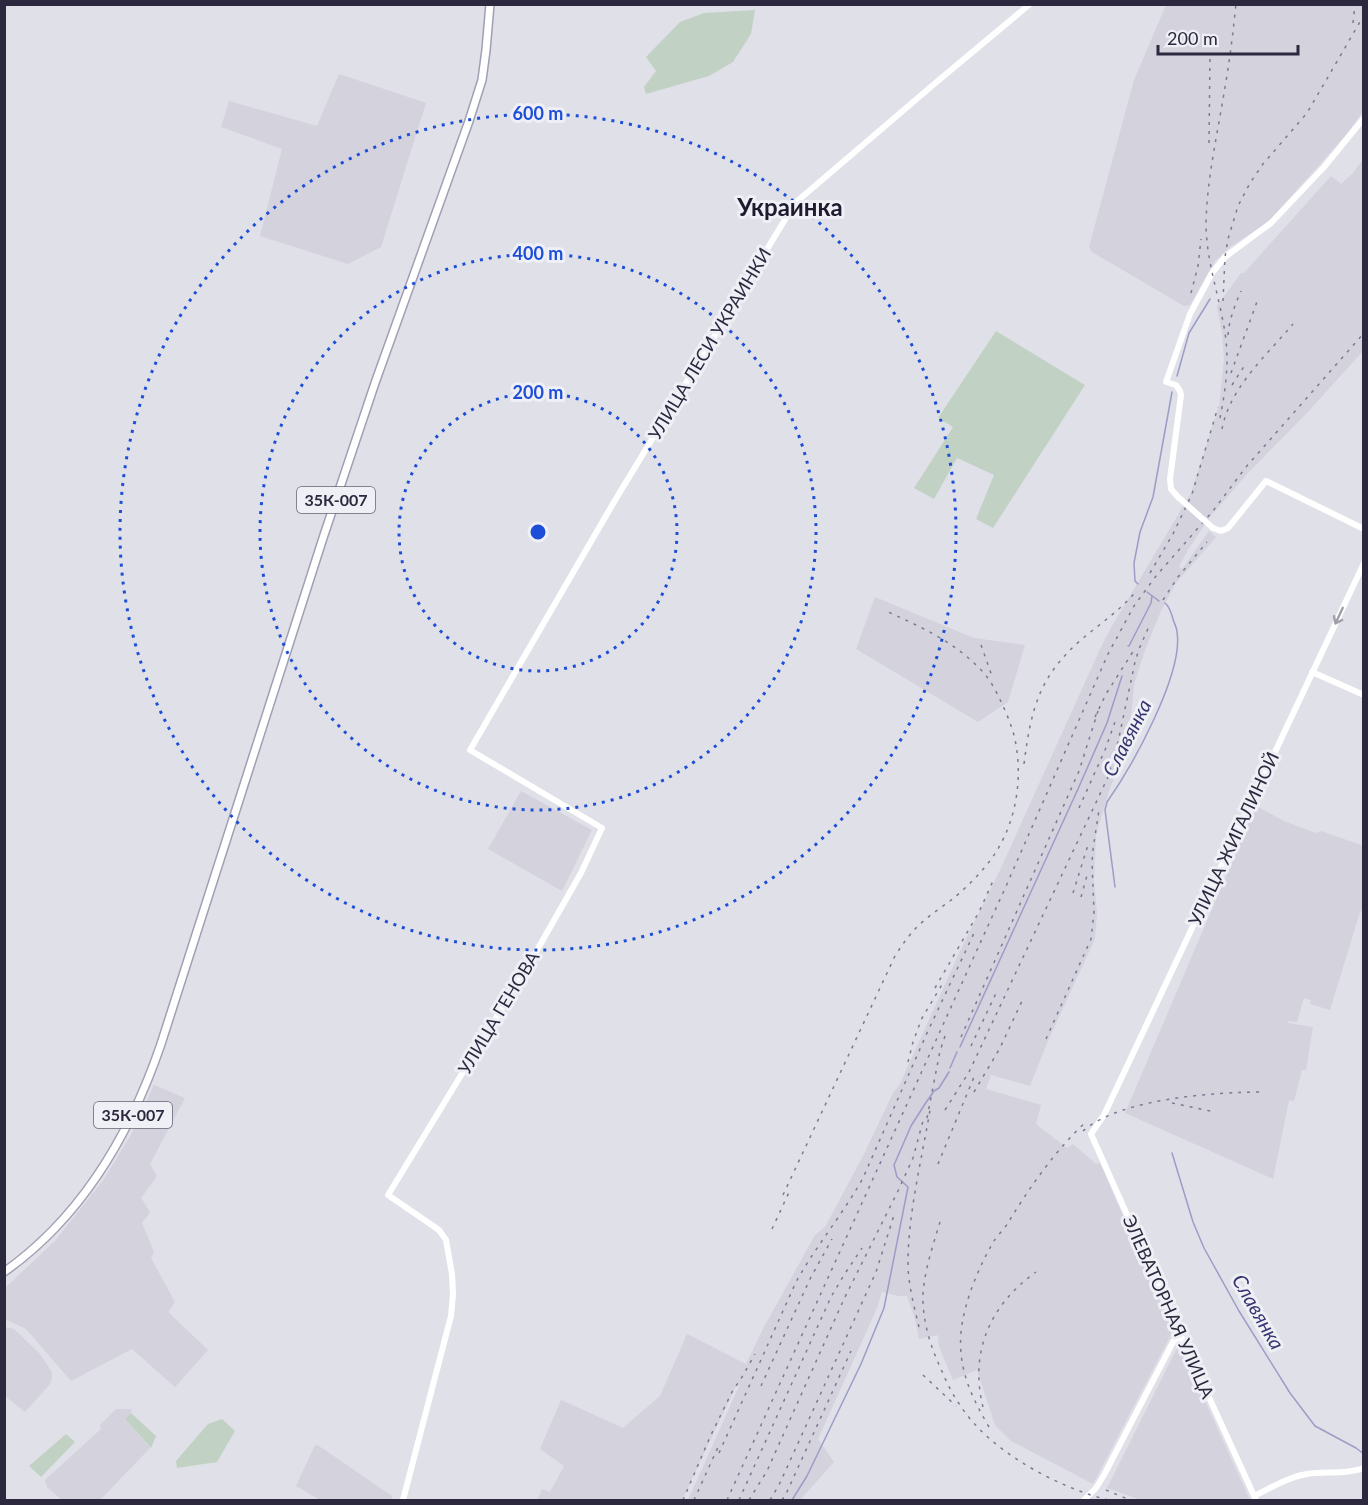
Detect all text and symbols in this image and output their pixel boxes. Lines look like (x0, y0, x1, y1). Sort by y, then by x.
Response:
scale bar (1158, 18, 1298, 56)
text: 200 m (1167, 27, 1218, 49)
text: 600 m (513, 102, 563, 124)
district label: Украинка (736, 192, 843, 221)
text: 400 m (513, 242, 563, 264)
street label: УЛИЦА ЛЕСИ УКРАИНКИ (643, 243, 775, 443)
text: 200 m (513, 381, 563, 403)
road number: 35К-007 (297, 487, 375, 513)
centre of rings (528, 522, 548, 542)
one-way arrow (1333, 607, 1344, 625)
water label: Славянка (1097, 695, 1156, 780)
street label: УЛИЦА ЖИГАЛИНОЙ (1183, 748, 1283, 929)
street label: УЛИЦА ГЕНОВА (453, 946, 544, 1078)
road number: 35К-007 (94, 1102, 172, 1128)
street label: ЭЛЕВАТОРНАЯ УЛИЦА (1118, 1211, 1220, 1403)
water label: Славянка (1228, 1270, 1290, 1353)

